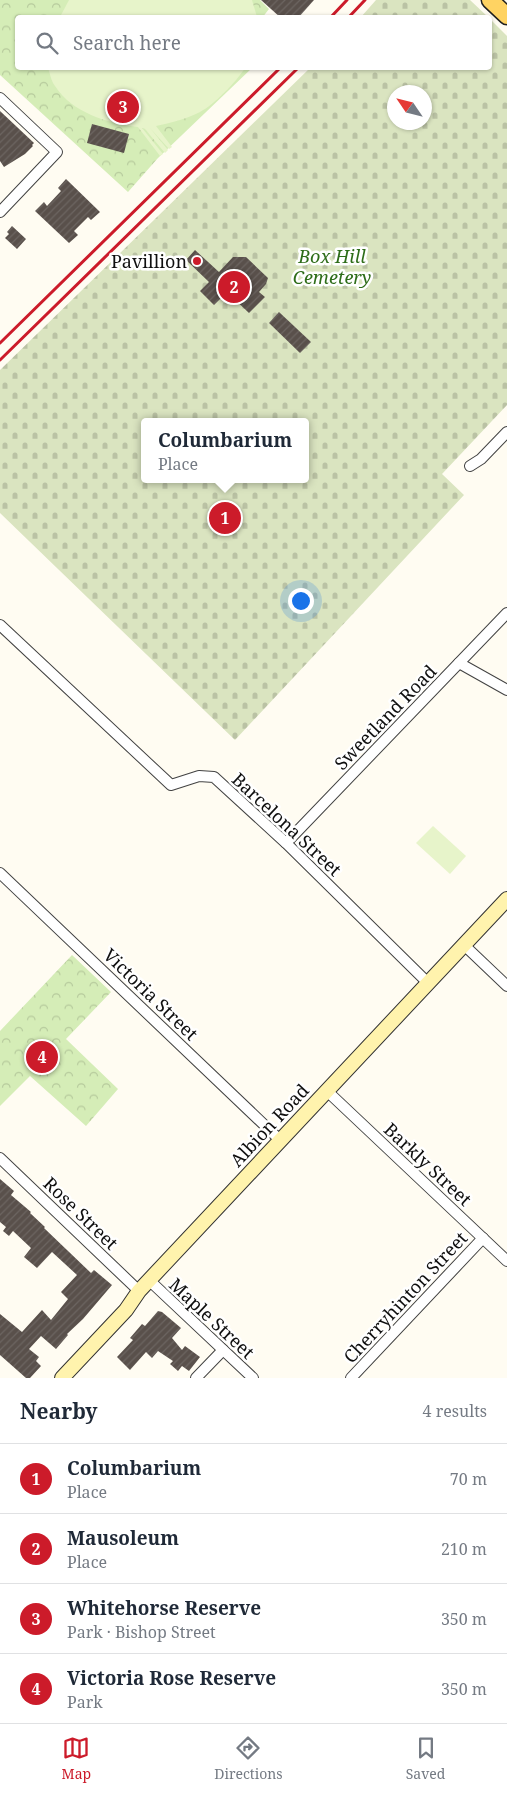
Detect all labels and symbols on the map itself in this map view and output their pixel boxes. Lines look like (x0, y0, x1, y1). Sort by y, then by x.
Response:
north arrow (387, 85, 432, 130)
pin: 3 (107, 88, 139, 126)
park label: Box Hill Cemetery (293, 244, 371, 289)
place label: Pavillion (111, 249, 187, 273)
marker: Pavillion (191, 255, 203, 267)
pin: 2 (218, 268, 250, 306)
pin: 1 (209, 499, 241, 537)
your location (288, 588, 314, 614)
street label: Sweetland Road (329, 659, 441, 775)
street label: Barcelona Street (227, 767, 347, 881)
street label: Victoria Street (99, 943, 203, 1045)
pin: 4 (26, 1038, 58, 1076)
street label: Albion Road (224, 1078, 314, 1172)
street label: Barkly Street (379, 1117, 477, 1211)
street label: Rose Street (39, 1171, 123, 1255)
street label: Cherryhinton Street (338, 1226, 472, 1368)
street label: Maple Street (164, 1272, 260, 1364)

